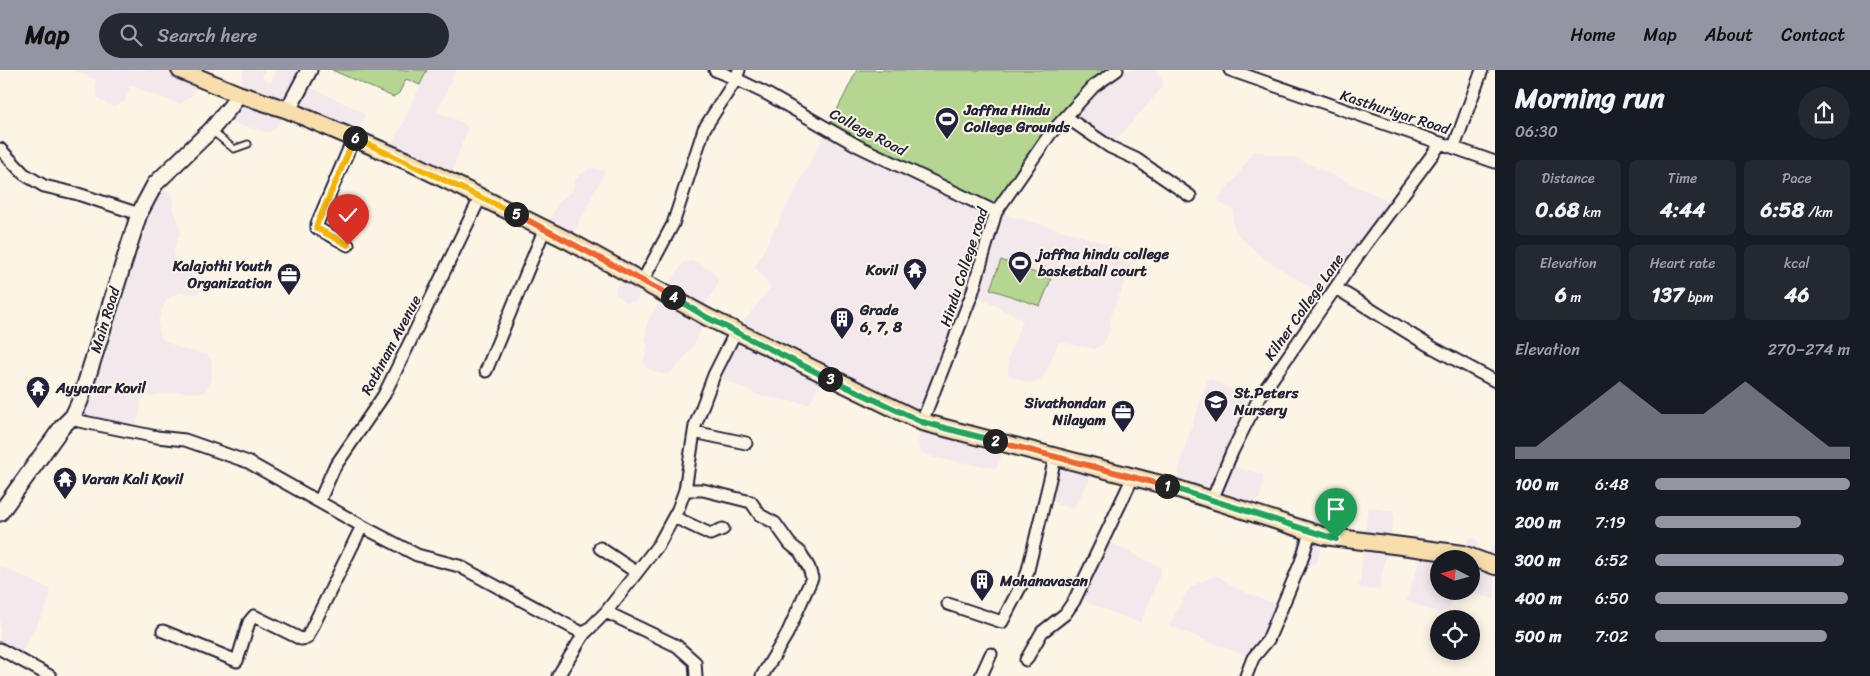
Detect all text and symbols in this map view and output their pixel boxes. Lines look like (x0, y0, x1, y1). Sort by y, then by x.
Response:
search box (99, 13, 449, 58)
text: Map (25, 14, 69, 56)
text: Search here (157, 19, 257, 52)
text: Home (1571, 19, 1616, 51)
text: Map (1644, 19, 1677, 51)
text: About (1705, 19, 1753, 51)
text: Contact (1781, 19, 1845, 51)
icon: search (117, 21, 145, 49)
text: Morning run (1515, 73, 1665, 122)
street label: Kasthuriyar Road (1337, 82, 1454, 142)
button: share (1798, 87, 1850, 139)
place label: Jaffna Hindu College Grounds (963, 97, 1071, 140)
street label: College Road (825, 101, 912, 164)
sports icon: Jaffna Hindu College Grounds (934, 106, 960, 140)
text: 06:30 (1515, 117, 1558, 146)
pin: 6 (342, 126, 368, 150)
text: 6 (352, 126, 359, 151)
text: Distance (1542, 166, 1595, 191)
text: Time (1668, 166, 1697, 191)
text: Pace (1782, 166, 1812, 191)
text: 0.68 (1535, 191, 1579, 229)
text: 4:44 (1660, 191, 1705, 229)
text: 6:58 (1761, 191, 1804, 229)
pin (327, 194, 369, 245)
text: km (1579, 200, 1601, 225)
text: /km (1804, 200, 1833, 225)
icon: check (334, 201, 362, 229)
pin: 5 (504, 202, 528, 226)
text: 5 (512, 202, 521, 227)
street label: Hindu College road (932, 203, 996, 330)
place label: jaffna hindu college basketball court (1034, 241, 1170, 284)
street label: Kilner College Lane (1257, 248, 1351, 366)
sports icon: jaffna hindu college basketball court (1007, 250, 1033, 284)
text: Elevation (1540, 251, 1597, 276)
text: Heart rate (1650, 251, 1715, 276)
text: kcal (1784, 251, 1810, 276)
place label: Kalajothi Youth Organization (172, 253, 273, 296)
place label: Kovil (865, 257, 899, 283)
temple icon: Kovil (902, 257, 928, 291)
office icon: Kalajothi Youth Organization (276, 262, 302, 296)
text: 6 (1555, 276, 1567, 314)
text: 137 (1651, 276, 1684, 314)
text: 46 (1784, 276, 1809, 314)
street label: Main Road (83, 283, 128, 356)
pin: 4 (660, 284, 686, 310)
text: 4 (669, 285, 678, 310)
text: m (1567, 285, 1581, 310)
text: bpm (1684, 285, 1714, 310)
street label: Rathnam Avenue (354, 290, 428, 400)
place label: Grade 6, 7, 8 (859, 297, 903, 340)
building icon: Grade 6, 7, 8 (829, 306, 855, 340)
text: Elevation (1515, 335, 1580, 364)
text: 270–274 m (1768, 335, 1850, 364)
pin: 3 (818, 366, 842, 392)
text: 3 (827, 367, 834, 392)
temple icon: Ayyanar Kovil (25, 375, 51, 409)
place label: Ayyanar Kovil (55, 375, 146, 401)
place label: St.Peters Nursery (1233, 380, 1299, 423)
school or university icon: St.Peters Nursery (1203, 389, 1229, 423)
place label: Sivathondan Nilayam (1023, 390, 1107, 433)
office icon: Sivathondan Nilayam (1110, 399, 1136, 433)
pin: 2 (982, 428, 1008, 454)
text: 2 (991, 429, 1000, 454)
temple icon: Varan Kali Kovil (52, 466, 78, 500)
place label: Varan Kali Kovil (82, 466, 184, 492)
text: 100 m (1515, 470, 1559, 499)
text: 6:48 (1595, 470, 1629, 499)
pin: 1 (1154, 474, 1180, 498)
text: 1 (1164, 474, 1171, 499)
pin (1315, 488, 1357, 539)
icon: arrive (1322, 495, 1350, 523)
text: 200 m (1515, 508, 1561, 537)
text: 7:19 (1595, 508, 1626, 537)
text: 300 m (1515, 546, 1560, 575)
text: 6:52 (1595, 546, 1628, 575)
north arrow (1430, 550, 1480, 600)
map controls (1430, 550, 1480, 660)
building icon: Mohanavasan (969, 568, 995, 602)
place label: Mohanavasan (999, 568, 1089, 594)
text: 400 m (1515, 584, 1562, 613)
text: 6:50 (1595, 584, 1629, 613)
button: locate (1430, 610, 1480, 660)
text: 500 m (1515, 622, 1561, 651)
text: 7:02 (1595, 622, 1628, 651)

